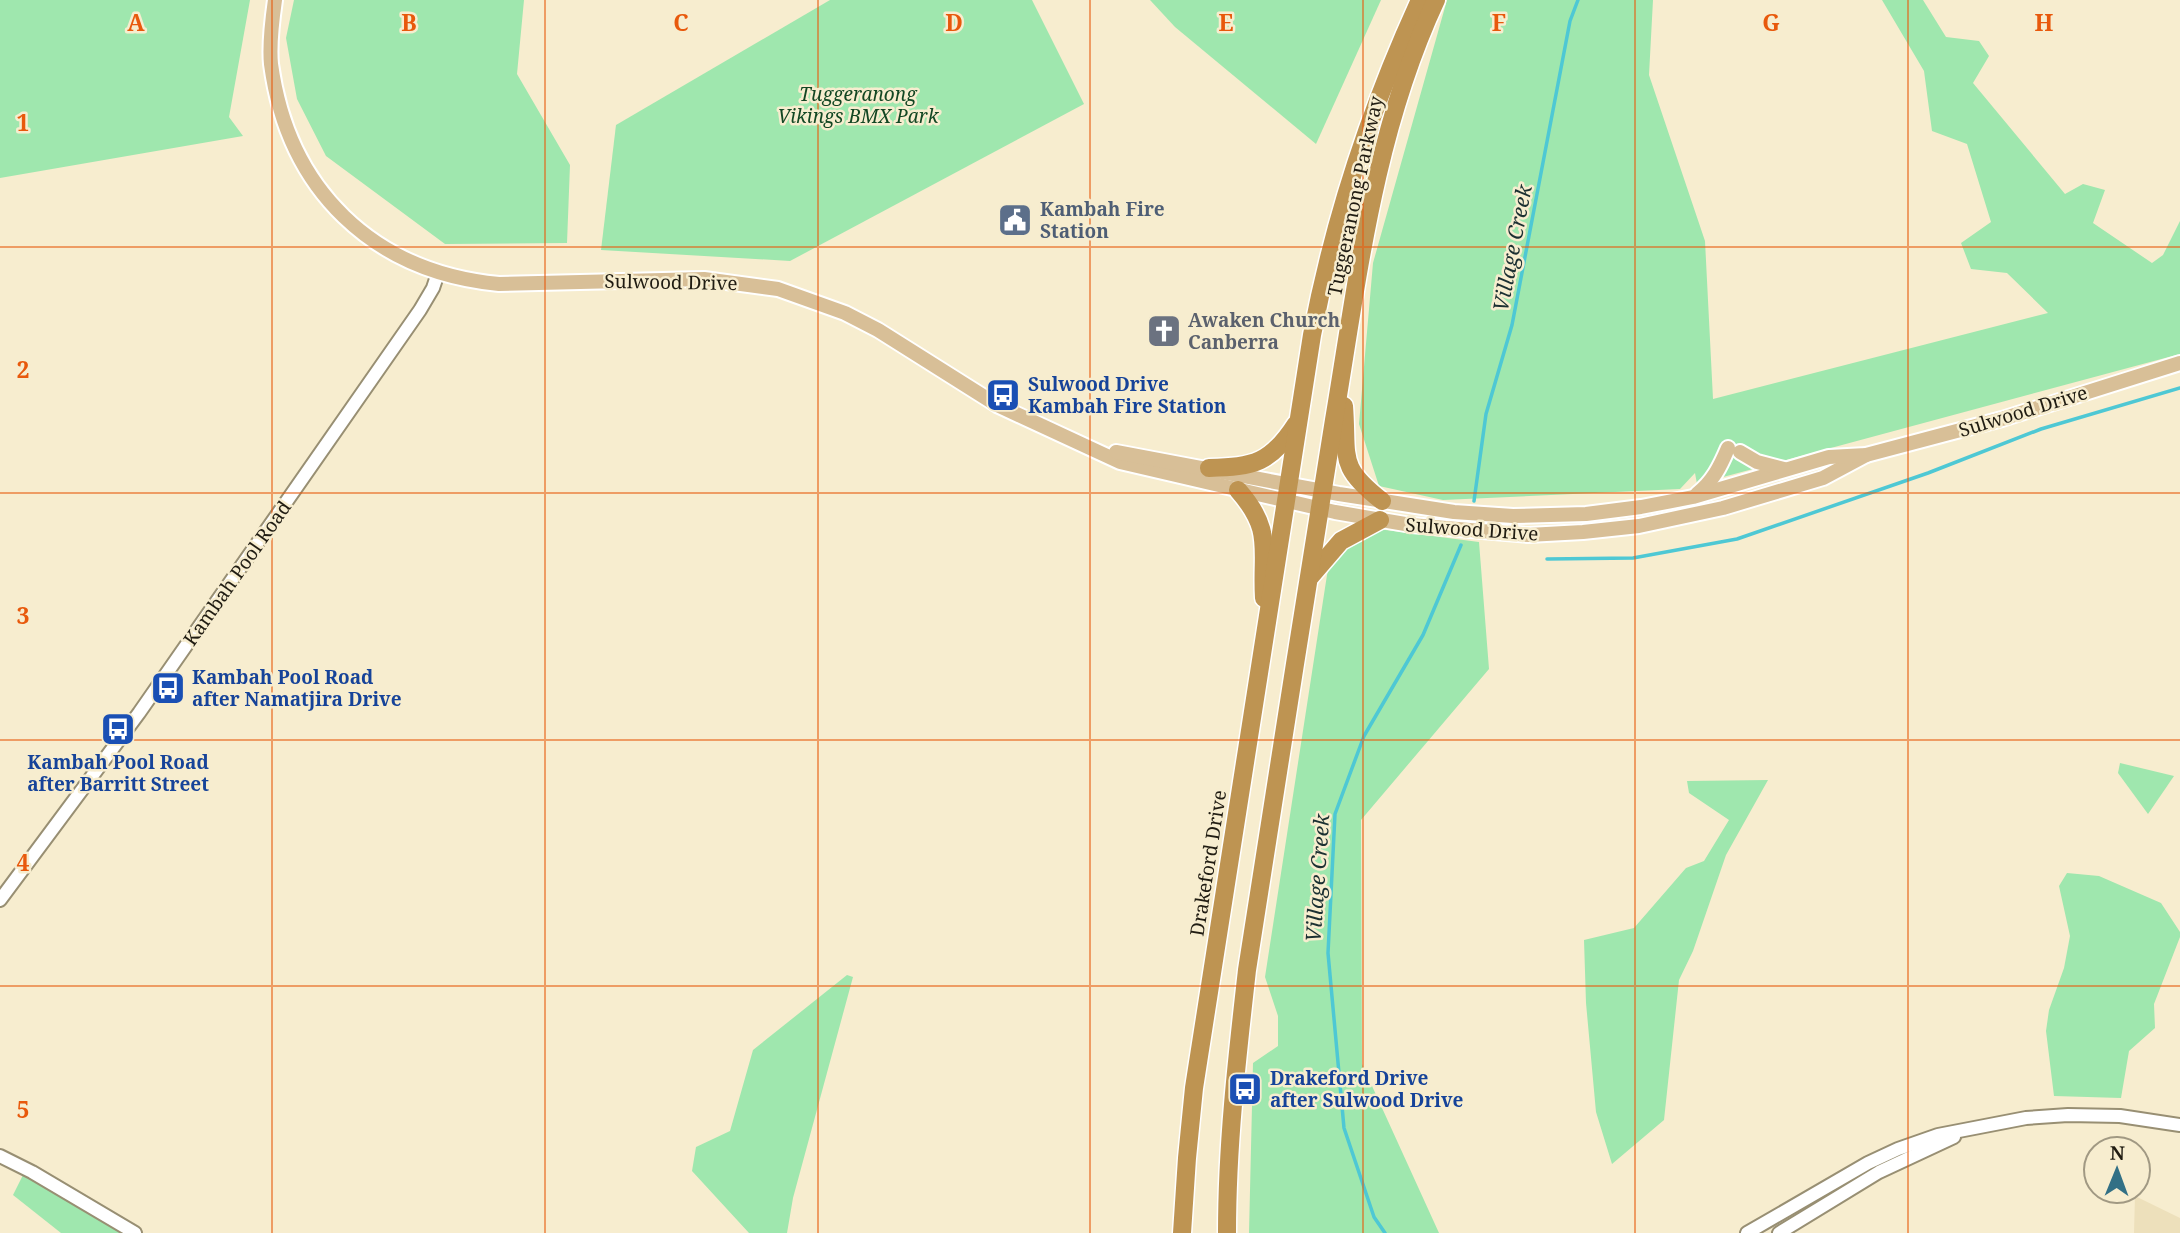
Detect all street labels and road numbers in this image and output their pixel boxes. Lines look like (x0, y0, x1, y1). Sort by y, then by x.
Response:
street label: Tuggeranong Parkway (1321, 93, 1389, 298)
street label: Sulwood Drive (604, 268, 738, 296)
street label: Sulwood Drive (1956, 379, 2090, 443)
street label: Kambah Pool Road (177, 495, 297, 651)
street label: Sulwood Drive (1405, 511, 1539, 547)
street label: Drakeford Drive (1184, 788, 1232, 938)

